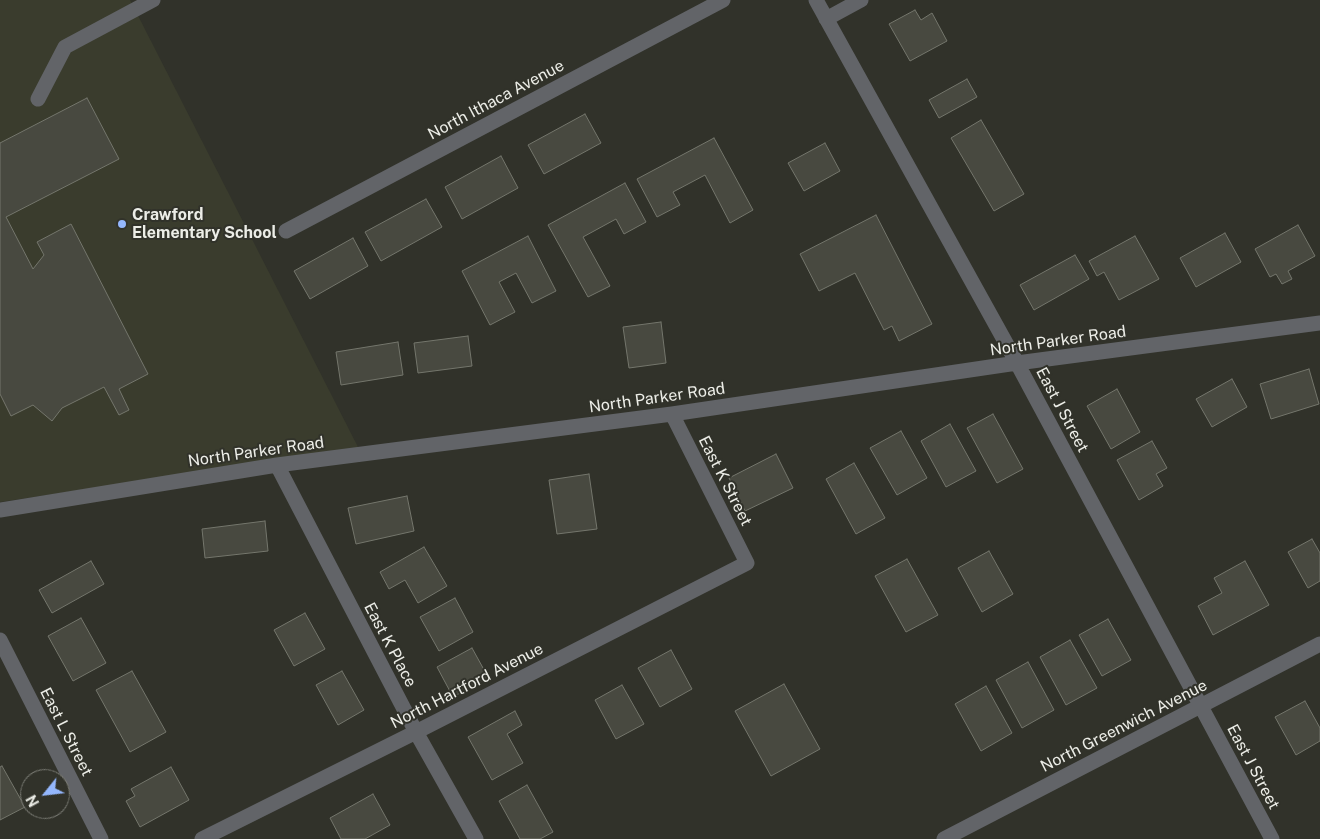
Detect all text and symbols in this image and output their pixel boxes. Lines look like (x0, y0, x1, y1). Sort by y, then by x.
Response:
street label: North Ithaca Avenue (425, 56, 567, 144)
place label: Crawford Elementary School (132, 205, 277, 243)
marker: Crawford Elementary School (116, 218, 128, 230)
street label: North Parker Road (989, 322, 1127, 360)
street label: East J Street (1032, 364, 1092, 456)
street label: North Parker Road (588, 379, 726, 417)
street label: North Parker Road (187, 433, 325, 471)
street label: East K Street (694, 433, 756, 529)
street label: East K Place (360, 599, 420, 691)
street label: North Hartford Avenue (387, 639, 547, 733)
street label: North Greenwich Avenue (1037, 676, 1211, 776)
street label: East L Street (36, 685, 96, 779)
street label: East J Street (1223, 721, 1283, 813)
north arrow (20, 769, 70, 819)
text: N (23, 792, 42, 809)

